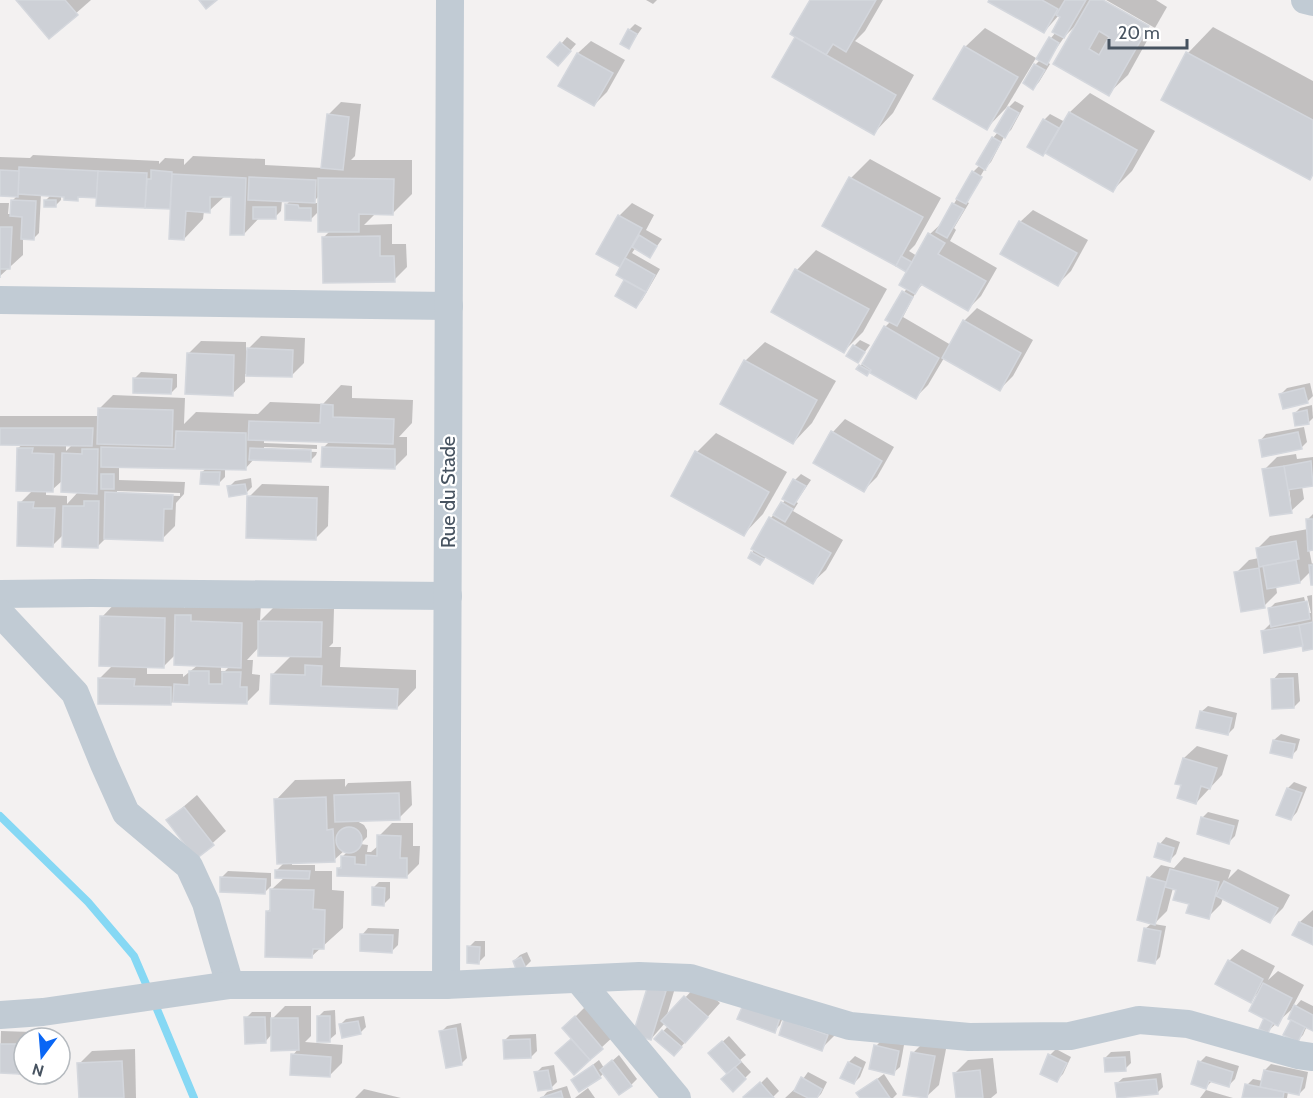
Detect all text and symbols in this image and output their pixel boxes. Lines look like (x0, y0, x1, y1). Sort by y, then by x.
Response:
scale bar (1109, 12, 1187, 50)
text: 20 m (1118, 22, 1160, 44)
street label: Rue du Stade (436, 436, 460, 548)
north arrow (12, 1026, 72, 1086)
text: N (30, 1059, 46, 1081)

